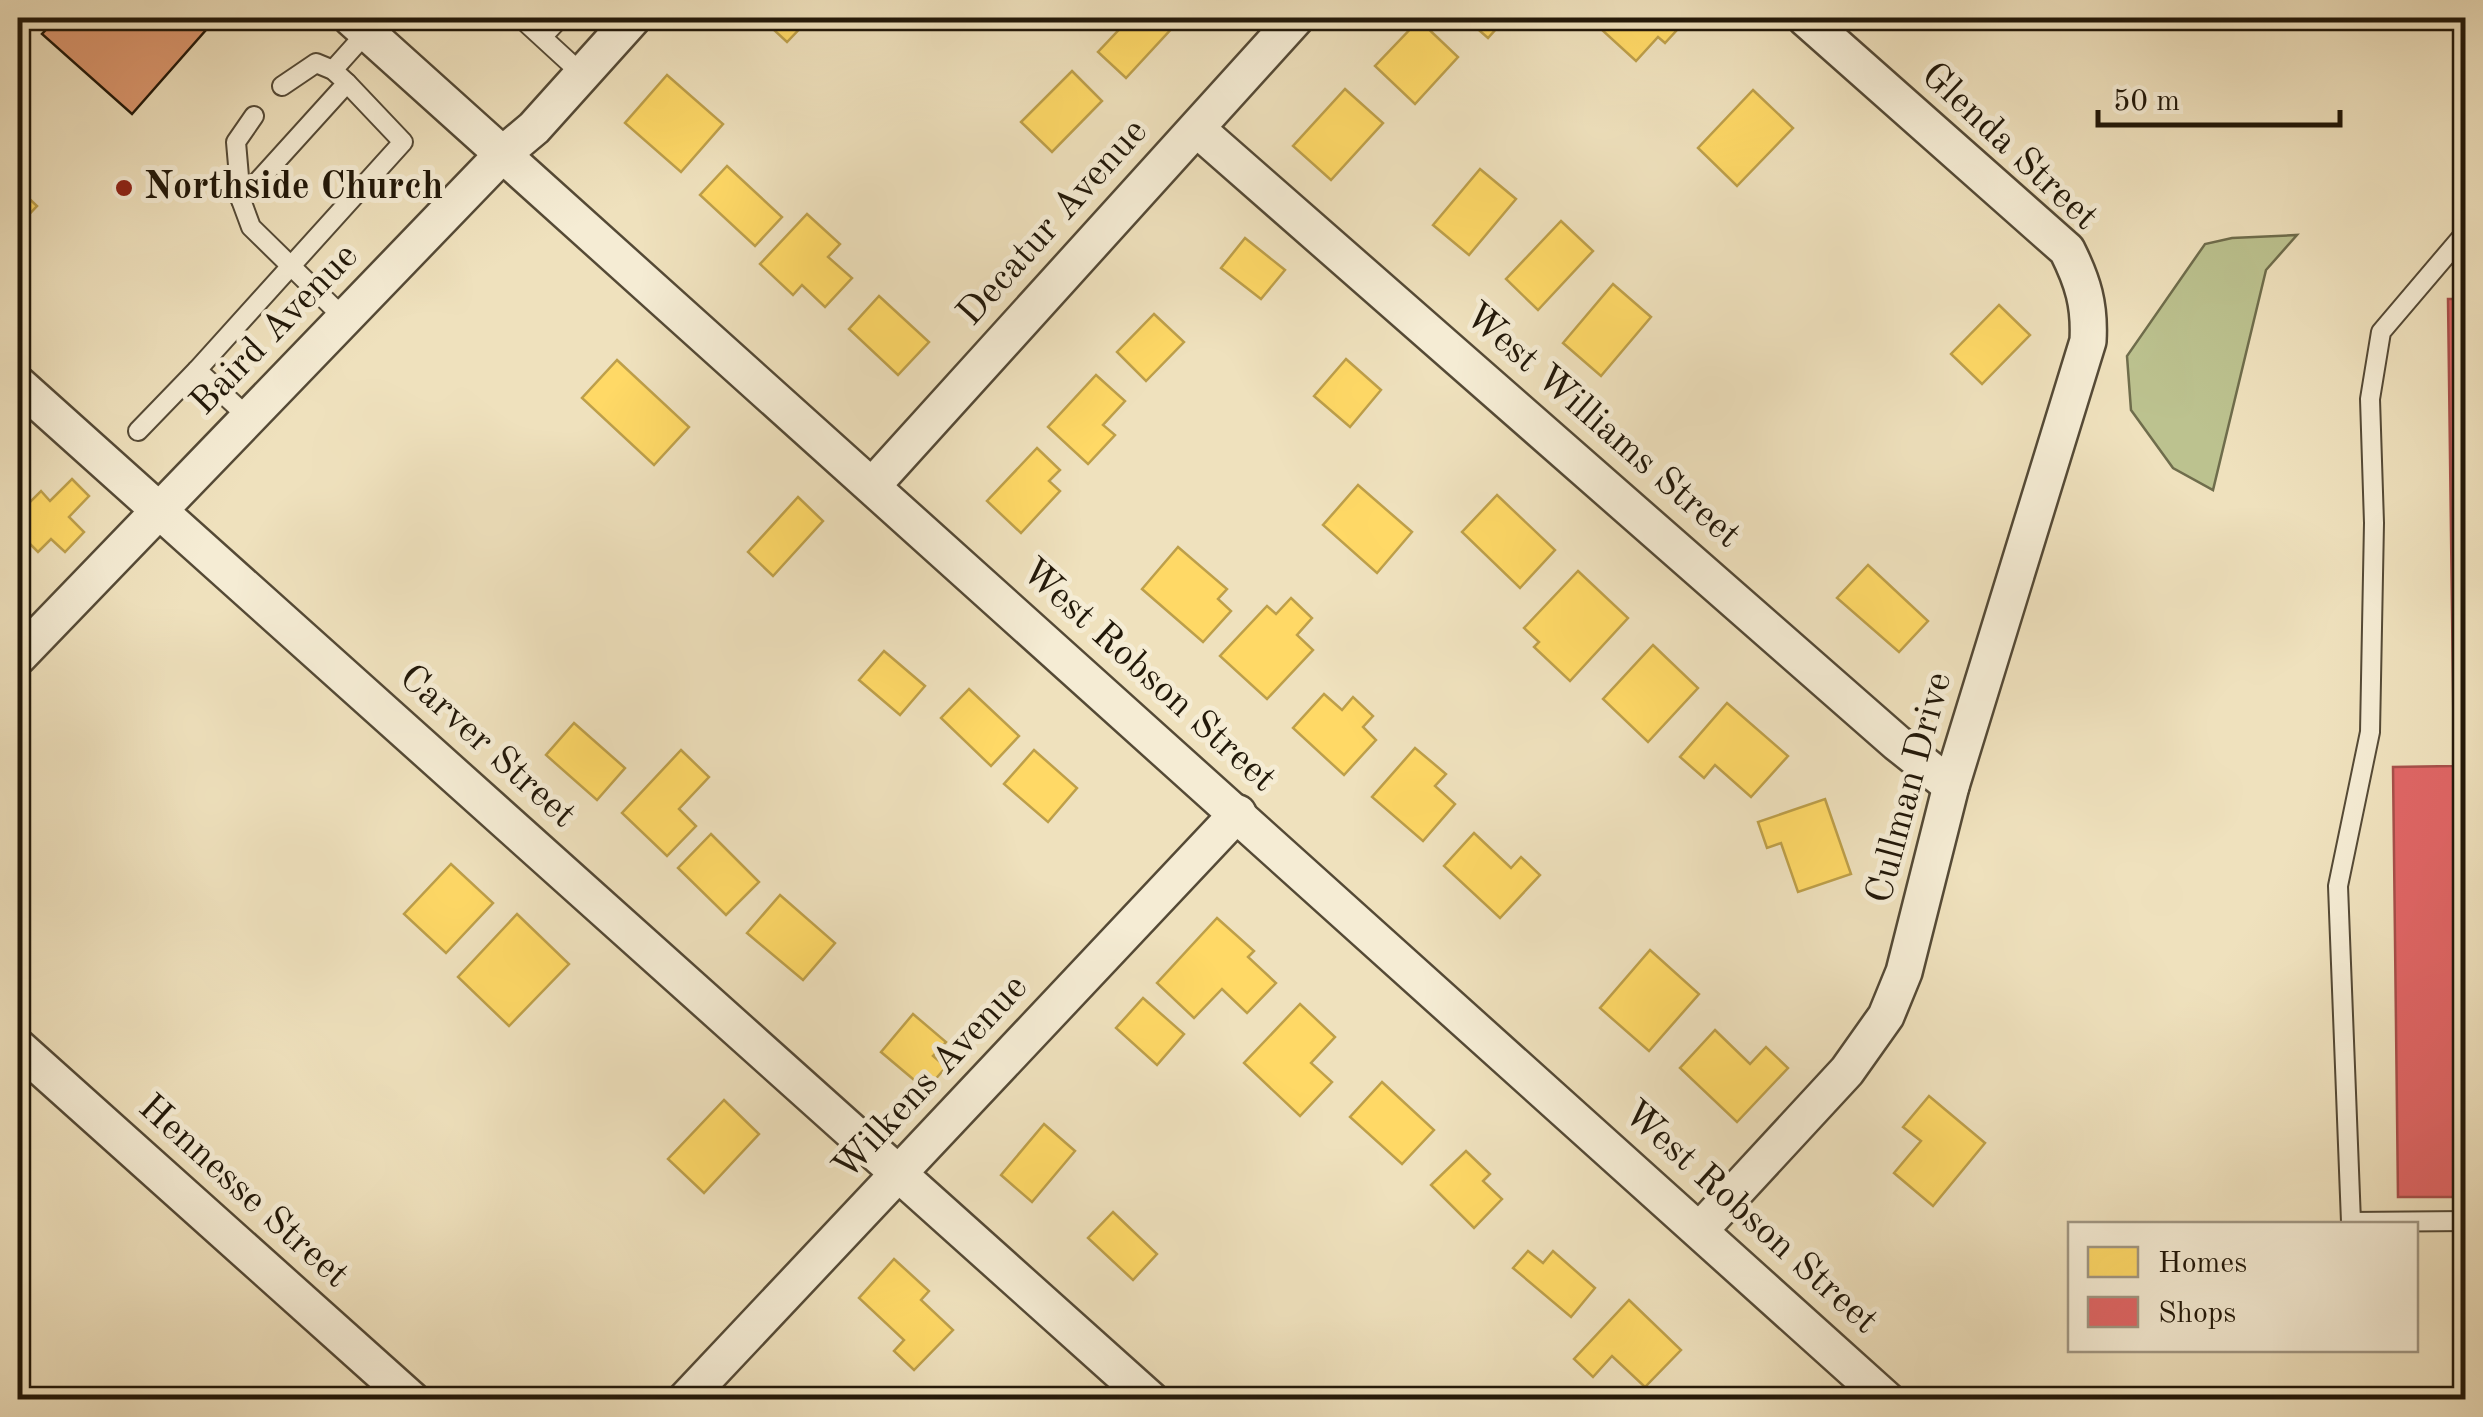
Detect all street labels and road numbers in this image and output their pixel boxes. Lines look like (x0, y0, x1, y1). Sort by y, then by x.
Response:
street label: Glenda Street (1914, 56, 2104, 238)
street label: Decatur Avenue (951, 113, 1155, 333)
street label: Baird Avenue (184, 237, 366, 423)
street label: West Williams Street (1457, 296, 1747, 556)
street label: West Robson Street (1014, 552, 1282, 800)
street label: Carver Street (392, 658, 582, 836)
street label: Cullman Drive (1861, 668, 1959, 908)
street label: Wilkens Avenue (827, 968, 1035, 1188)
street label: Hennesse Street (131, 1088, 355, 1296)
street label: West Robson Street (1616, 1094, 1884, 1342)

